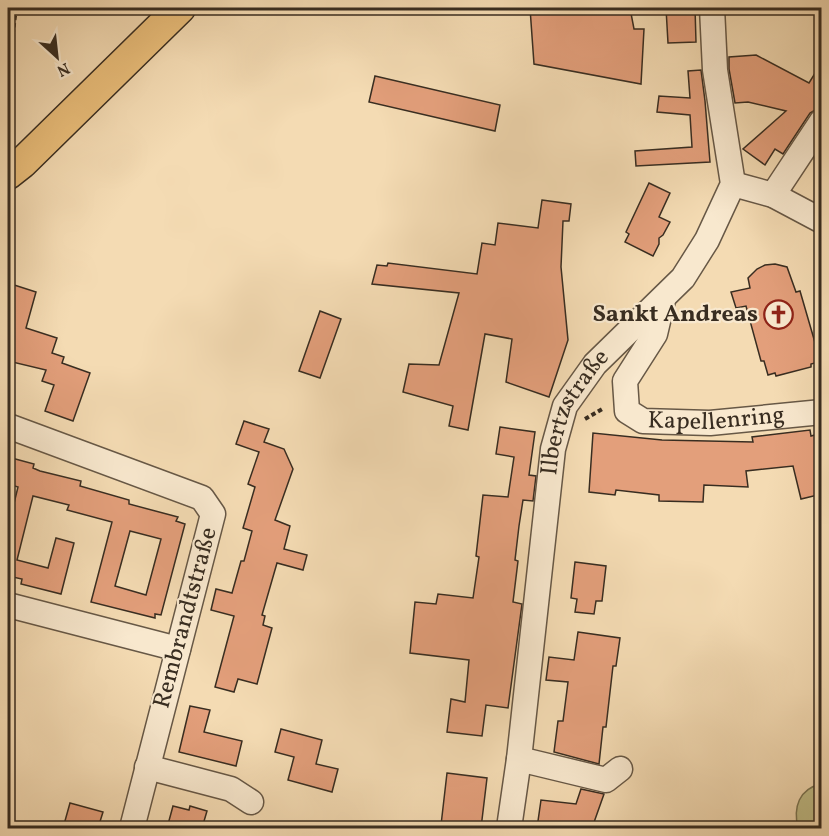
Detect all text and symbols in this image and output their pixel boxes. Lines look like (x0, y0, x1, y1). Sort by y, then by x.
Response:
north arrow (27, 27, 87, 87)
text: N (52, 56, 73, 81)
place label: Sankt Andreas (592, 298, 758, 332)
church icon: Sankt Andreas (763, 299, 795, 331)
street label: Ilbertzstraße (533, 342, 617, 477)
street label: Kapellenring (647, 399, 786, 440)
street label: Rembrandtstraße (145, 524, 227, 712)

